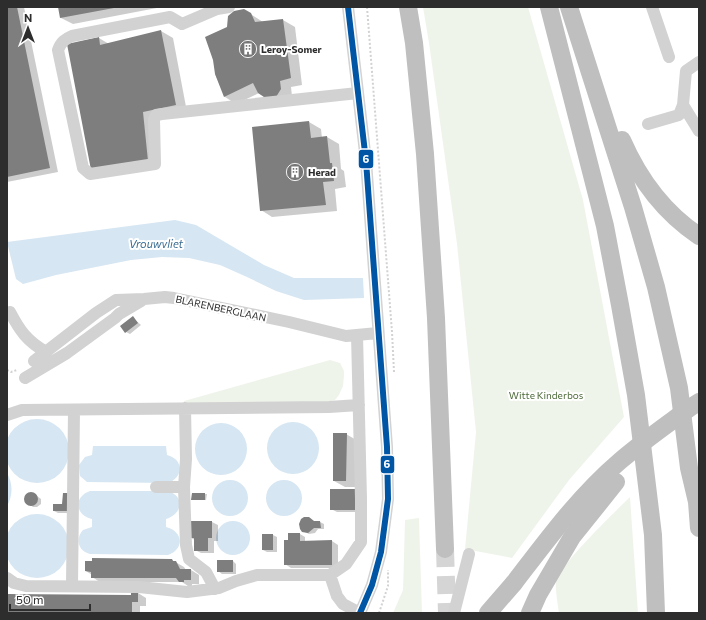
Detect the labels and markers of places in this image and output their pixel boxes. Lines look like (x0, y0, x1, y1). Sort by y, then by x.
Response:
building icon: Leroy-Somer (238, 39, 258, 59)
place label: Leroy-Somer (261, 43, 322, 55)
building icon: Herad (285, 162, 305, 182)
place label: Herad (308, 166, 336, 178)

